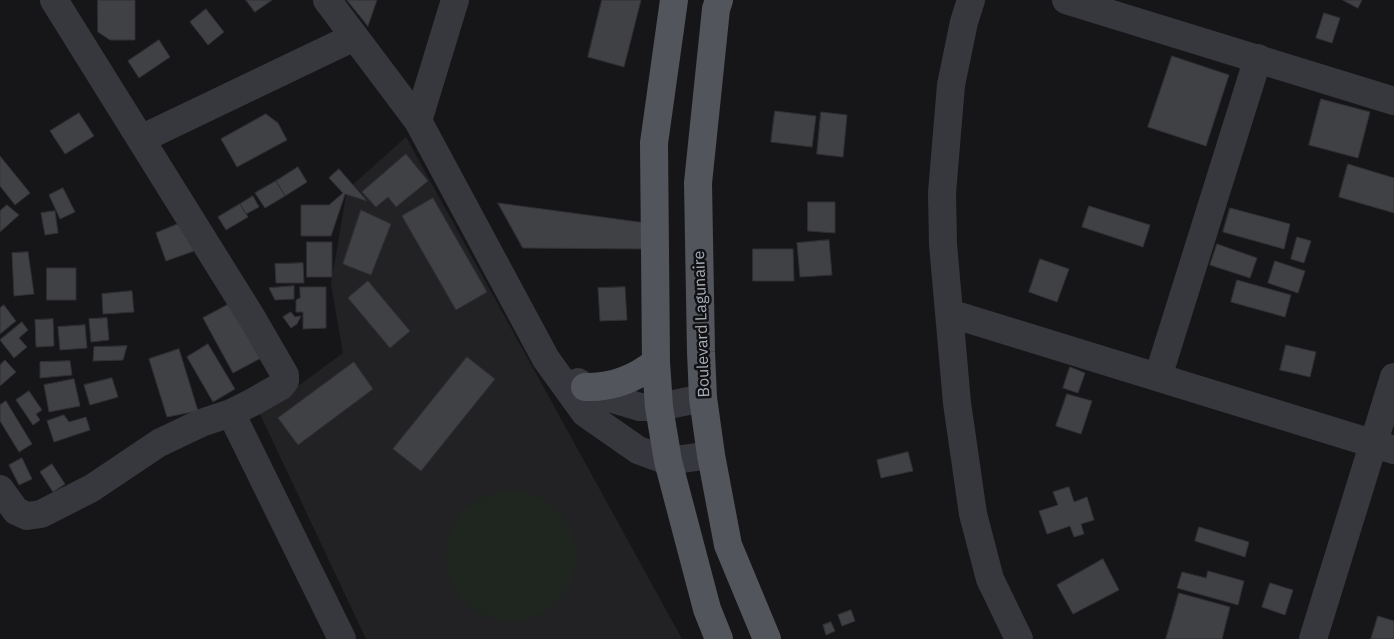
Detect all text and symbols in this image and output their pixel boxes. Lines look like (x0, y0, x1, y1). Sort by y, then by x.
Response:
street label: Boulevard Lagunaire (690, 250, 714, 398)

